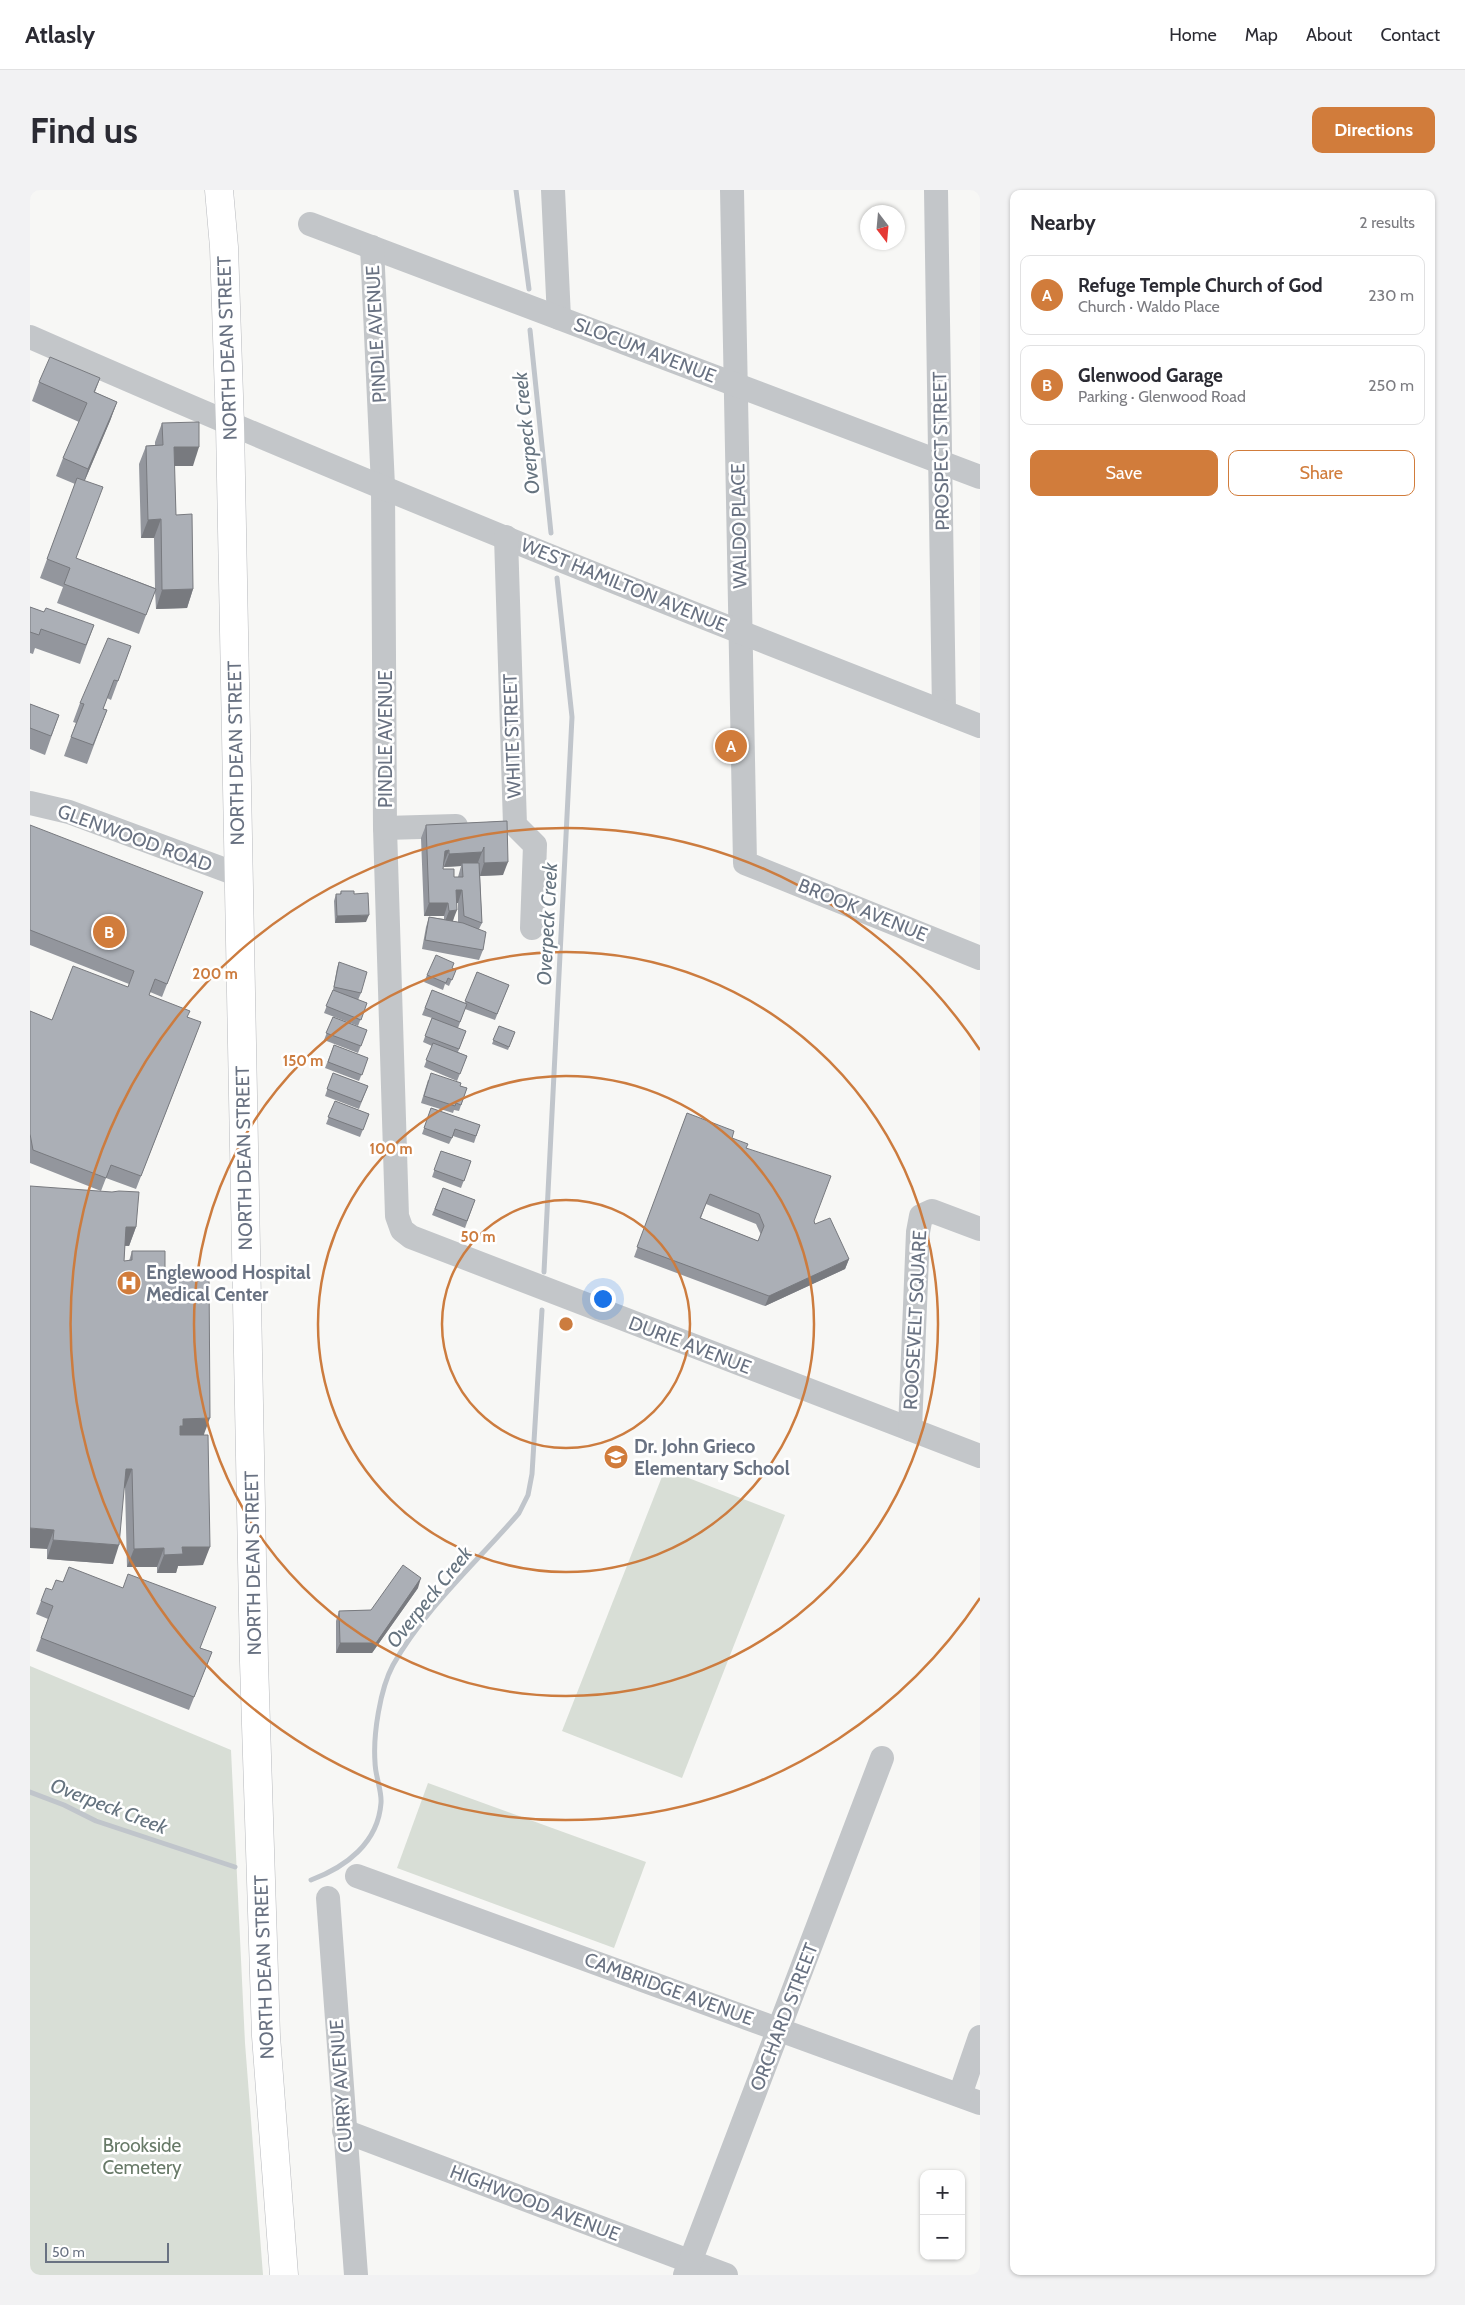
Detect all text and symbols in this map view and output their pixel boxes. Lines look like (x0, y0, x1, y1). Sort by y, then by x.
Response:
text: Atlasly (25, 20, 95, 49)
text: Home (1169, 24, 1217, 46)
text: Map (1245, 24, 1278, 46)
text: About (1306, 24, 1352, 46)
text: Contact (1380, 24, 1440, 46)
button: Directions (1312, 107, 1435, 153)
text: Find us (30, 109, 138, 152)
north arrow (860, 205, 905, 250)
text: Nearby (1030, 210, 1096, 235)
text: 2 results (1359, 213, 1415, 232)
street label: NORTH DEAN STREET (212, 255, 242, 441)
street label: PINDLE AVENUE (361, 265, 391, 403)
text: Refuge Temple Church of God (1078, 274, 1323, 297)
text: A (1042, 286, 1052, 305)
text: 230 m (1368, 286, 1414, 305)
text: Church · Waldo Place (1078, 297, 1220, 316)
street label: SLOCUM AVENUE (571, 312, 719, 388)
text: Glenwood Garage (1078, 364, 1223, 387)
water label: Overpeck Creek (507, 369, 544, 495)
street label: PROSPECT STREET (928, 371, 954, 531)
text: B (1042, 376, 1052, 395)
text: 250 m (1368, 376, 1414, 395)
text: Parking · Glenwood Road (1078, 387, 1246, 406)
button: Save (1030, 450, 1218, 496)
button: Share (1228, 450, 1415, 496)
street label: WALDO PLACE (726, 463, 752, 589)
street label: WEST HAMILTON AVENUE (518, 533, 730, 637)
street label: NORTH DEAN STREET (223, 661, 249, 845)
street label: PINDLE AVENUE (374, 670, 397, 808)
street label: WHITE STREET (498, 673, 526, 799)
pin: A (715, 727, 747, 765)
street label: GLENWOOD ROAD (55, 799, 216, 877)
water label: Overpeck Creek (532, 861, 562, 986)
street label: BROOK AVENUE (795, 874, 931, 946)
pin: B (93, 913, 125, 951)
text: 200 m (192, 965, 238, 983)
text: 150 m (283, 1052, 323, 1070)
street label: NORTH DEAN STREET (231, 1066, 257, 1250)
text: 100 m (369, 1140, 413, 1158)
text: 50 m (460, 1228, 496, 1246)
street label: ROOSEVELT SQUARE (899, 1230, 931, 1410)
place label: Englewood Hospital Medical Center (146, 1261, 311, 1306)
hospital icon: Englewood Hospital Medical Center (116, 1270, 142, 1296)
your location (590, 1286, 616, 1312)
street label: DURIE AVENUE (626, 1311, 754, 1379)
centre of rings (557, 1315, 575, 1333)
place label: Dr. John Grieco Elementary School (634, 1435, 790, 1480)
school or university icon: Dr. John Grieco Elementary School (603, 1444, 629, 1470)
street label: NORTH DEAN STREET (240, 1471, 266, 1655)
water label: Overpeck Creek (381, 1541, 478, 1652)
water label: Overpeck Creek (47, 1773, 172, 1840)
street label: NORTH DEAN STREET (249, 1874, 279, 2060)
street label: ORCHARD STREET (745, 1940, 823, 2094)
street label: CAMBRIDGE AVENUE (581, 1948, 757, 2030)
street label: CURRY AVENUE (325, 2018, 357, 2154)
park label: Brookside Cemetery (102, 2134, 182, 2179)
street label: HIGHWOOD AVENUE (447, 2160, 623, 2246)
map controls (920, 2170, 965, 2260)
button: + (920, 2170, 965, 2215)
button: − (920, 2215, 965, 2260)
scale bar (45, 2240, 169, 2263)
text: 50 m (52, 2243, 85, 2261)

